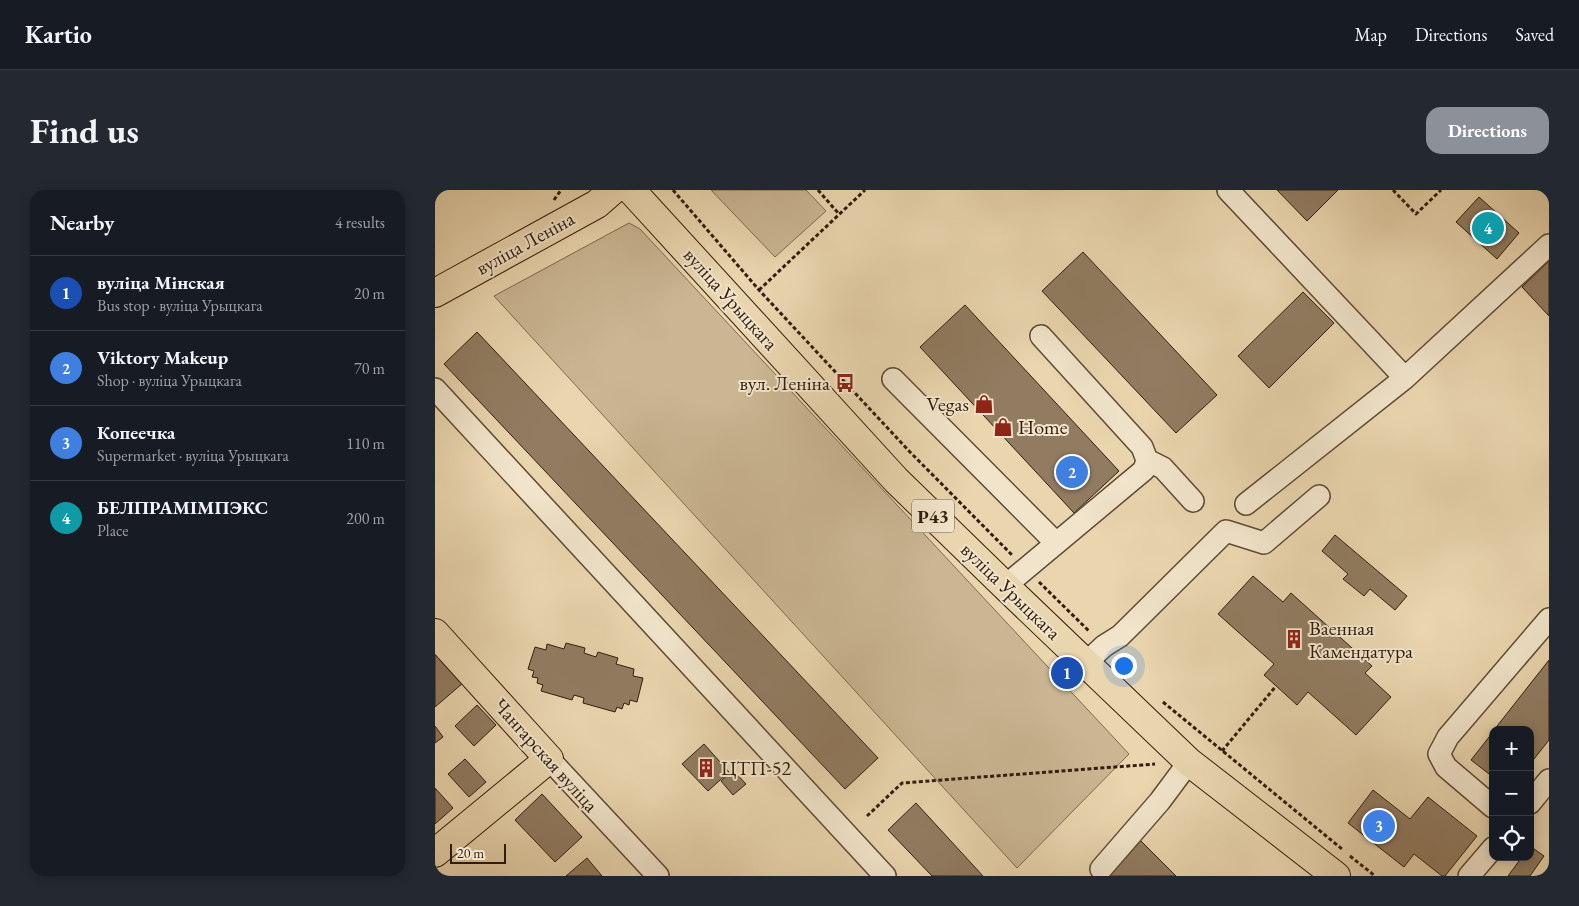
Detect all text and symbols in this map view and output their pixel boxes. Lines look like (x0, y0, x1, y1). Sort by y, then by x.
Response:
text: Kartio (25, 19, 92, 50)
text: Map (1355, 23, 1387, 46)
text: Directions (1415, 23, 1487, 46)
text: Saved (1515, 23, 1554, 46)
button: Directions (1426, 107, 1549, 154)
text: Find us (30, 108, 139, 153)
street label: вуліца Леніна (471, 205, 579, 281)
text: Nearby (50, 209, 114, 236)
pin: 4 (1472, 209, 1504, 247)
text: 4 results (335, 212, 385, 233)
street label: вуліца Урыцкага (678, 242, 784, 356)
text: вуліца Мінская (97, 270, 225, 295)
text: 1 (62, 283, 70, 304)
text: 20 m (354, 283, 385, 304)
text: Bus stop · вуліца Урыцкага (97, 295, 263, 316)
text: Viktory Makeup (97, 345, 228, 370)
text: 2 (62, 358, 70, 379)
text: 70 m (354, 358, 385, 379)
text: Shop · вуліца Урыцкага (97, 370, 242, 391)
place label: вул. Леніна (740, 370, 830, 396)
bus stop icon: вул. Леніна (834, 372, 856, 394)
place label: Vegas (927, 391, 969, 417)
shop icon: Vegas (973, 393, 995, 415)
place label: Home (1018, 414, 1068, 440)
shop icon: Home (992, 416, 1014, 438)
text: Копеечка (97, 420, 175, 445)
text: 3 (62, 433, 70, 454)
text: 110 m (346, 433, 385, 454)
text: Supermarket · вуліца Урыцкага (97, 445, 289, 466)
pin: 2 (1056, 453, 1088, 491)
text: БЕЛПРАМІМПЭКС (97, 495, 268, 520)
road number: Р43 (912, 500, 954, 532)
text: 4 (62, 508, 70, 529)
text: 200 m (346, 508, 385, 529)
text: Place (97, 520, 129, 541)
street label: вуліца Урыцкага (955, 537, 1067, 645)
place label: Ваенная Камендатура (1309, 615, 1413, 664)
building icon: Ваенная Камендатура (1283, 628, 1305, 650)
your location (1111, 653, 1137, 679)
pin: 1 (1051, 654, 1083, 692)
street label: Чангарская вуліца (488, 693, 604, 817)
map controls (1489, 726, 1534, 861)
button: + (1489, 726, 1534, 771)
place label: ЦТП-52 (721, 755, 792, 781)
building icon: ЦТП-52 (695, 757, 717, 779)
button: − (1489, 771, 1534, 816)
pin: 3 (1363, 807, 1395, 845)
button: locate (1489, 816, 1534, 861)
scale bar (450, 841, 506, 864)
text: 20 m (457, 844, 484, 862)

